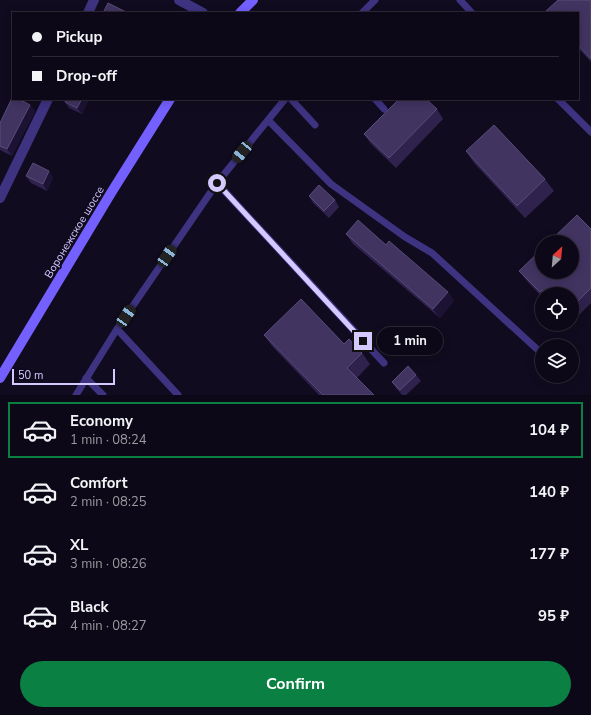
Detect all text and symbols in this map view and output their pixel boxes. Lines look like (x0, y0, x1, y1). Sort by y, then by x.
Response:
text: Pickup (56, 27, 102, 47)
text: Drop-off (56, 66, 117, 86)
car (230, 139, 254, 165)
route start (208, 174, 226, 192)
street label: Воронежское шоссе (41, 183, 108, 281)
north arrow (535, 235, 579, 279)
map controls (535, 235, 579, 383)
car (155, 243, 179, 269)
button: locate (535, 287, 579, 331)
car (114, 303, 138, 329)
callout: 1 min (377, 327, 443, 355)
route end (354, 332, 372, 350)
text: 1 min (393, 332, 427, 350)
button: layers (535, 339, 579, 383)
scale bar (12, 367, 115, 386)
text: 50 m (18, 368, 43, 383)
text: Economy (70, 411, 133, 431)
icon: car (22, 412, 58, 448)
text: 104 ₽ (529, 420, 569, 440)
text: 1 min · 08:24 (70, 431, 146, 449)
text: Comfort (70, 473, 127, 493)
icon: car (22, 474, 58, 510)
text: 140 ₽ (529, 482, 569, 502)
text: 2 min · 08:25 (70, 493, 146, 511)
text: XL (70, 535, 89, 555)
icon: car (22, 536, 58, 572)
text: 177 ₽ (529, 544, 569, 564)
text: 3 min · 08:26 (70, 555, 146, 573)
text: Black (70, 597, 108, 617)
icon: car (22, 598, 58, 634)
text: 95 ₽ (538, 606, 569, 626)
text: 4 min · 08:27 (70, 617, 146, 635)
button: Confirm (20, 661, 571, 707)

